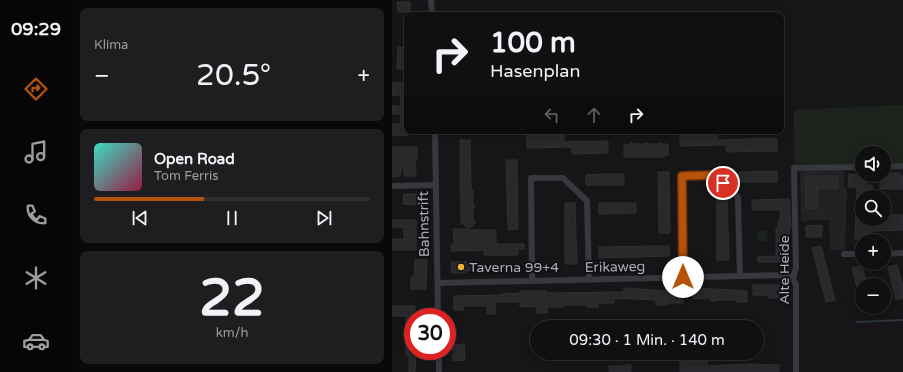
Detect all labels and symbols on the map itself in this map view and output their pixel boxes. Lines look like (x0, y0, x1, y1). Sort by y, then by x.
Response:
pin (706, 166, 740, 200)
street label: Bahnstrift (415, 190, 433, 257)
street label: Alte Heide (776, 235, 793, 305)
position arrow (662, 256, 704, 298)
street label: Erikaweg (585, 258, 645, 276)
place label: Taverna 99+4 (469, 259, 559, 276)
marker: Taverna 99+4 (456, 262, 466, 272)
speed limit sign: 30 (404, 308, 456, 360)

